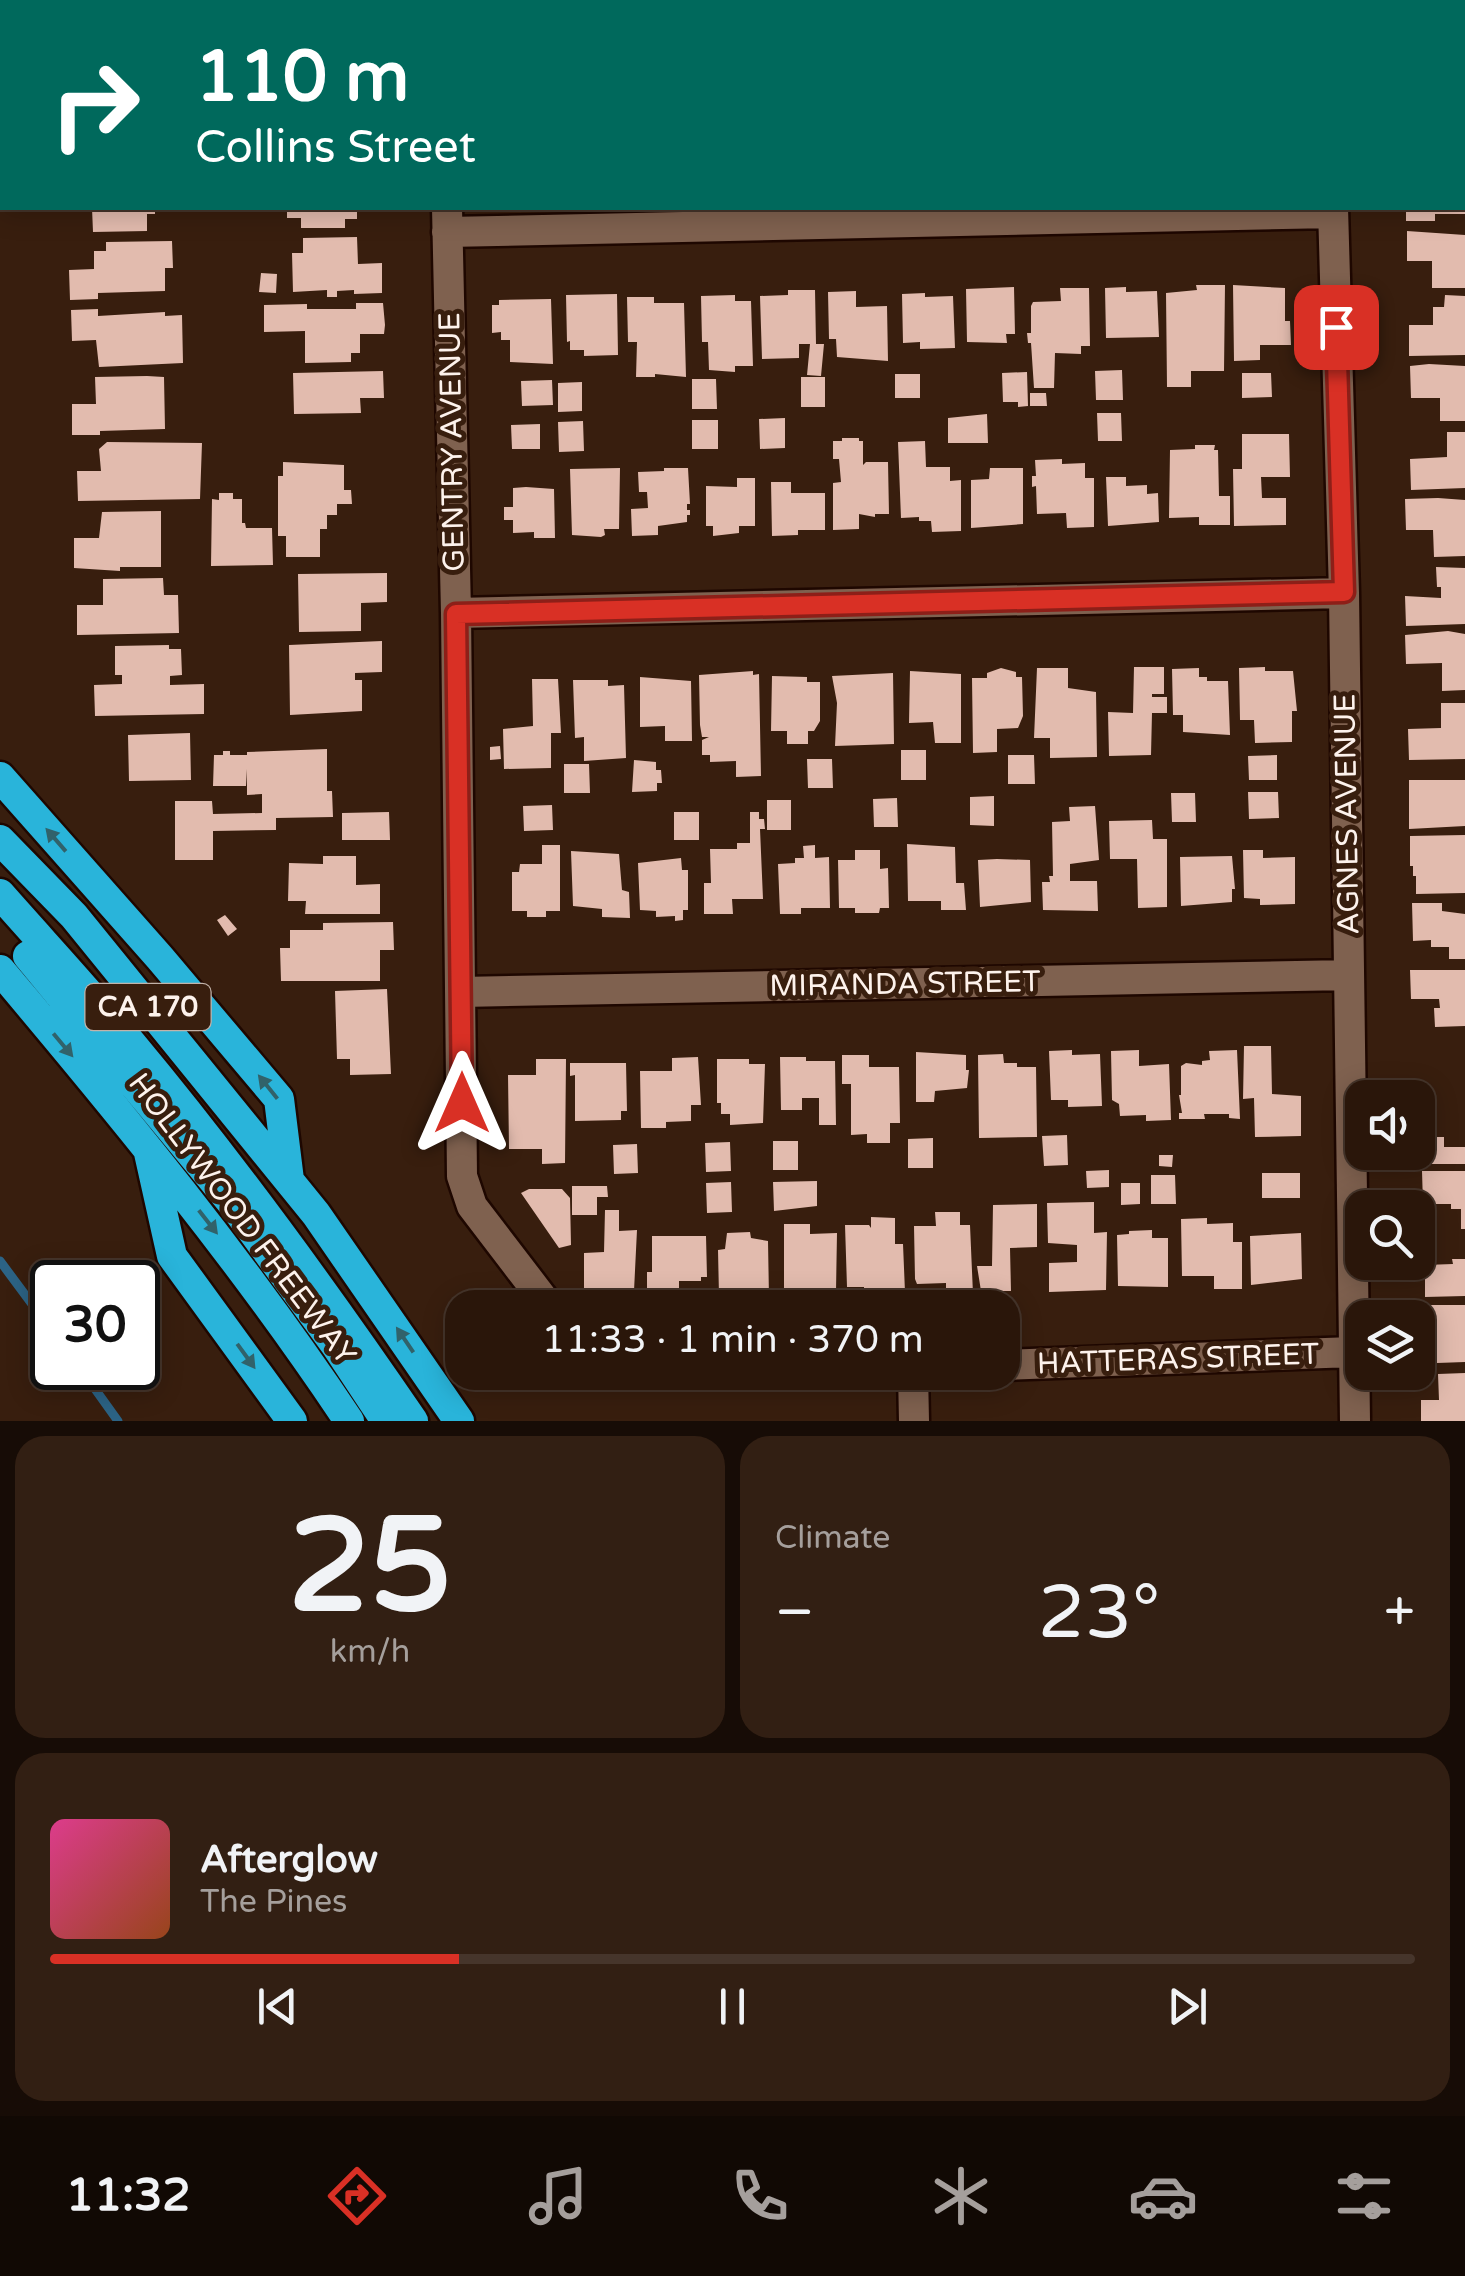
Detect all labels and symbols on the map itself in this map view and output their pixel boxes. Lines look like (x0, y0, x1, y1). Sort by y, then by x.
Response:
pin (1294, 285, 1379, 370)
street label: GENTRY AVENUE (431, 312, 473, 572)
street label: AGNES AVENUE (1326, 693, 1368, 935)
one-way arrow (46, 828, 68, 853)
street label: MIRANDA STREET (769, 963, 1041, 1005)
road number: CA 170 (86, 984, 210, 1030)
one-way arrow (51, 1032, 73, 1057)
position arrow (410, 1051, 514, 1155)
street label: HOLLYWOOD FREEWAY (120, 1066, 364, 1372)
one-way arrow (258, 1074, 279, 1099)
one-way arrow (197, 1209, 217, 1235)
speed limit sign: 30 (30, 1260, 160, 1390)
one-way arrow (396, 1327, 415, 1354)
street label: HATTERAS STREET (1036, 1336, 1320, 1382)
one-way arrow (235, 1343, 255, 1370)

